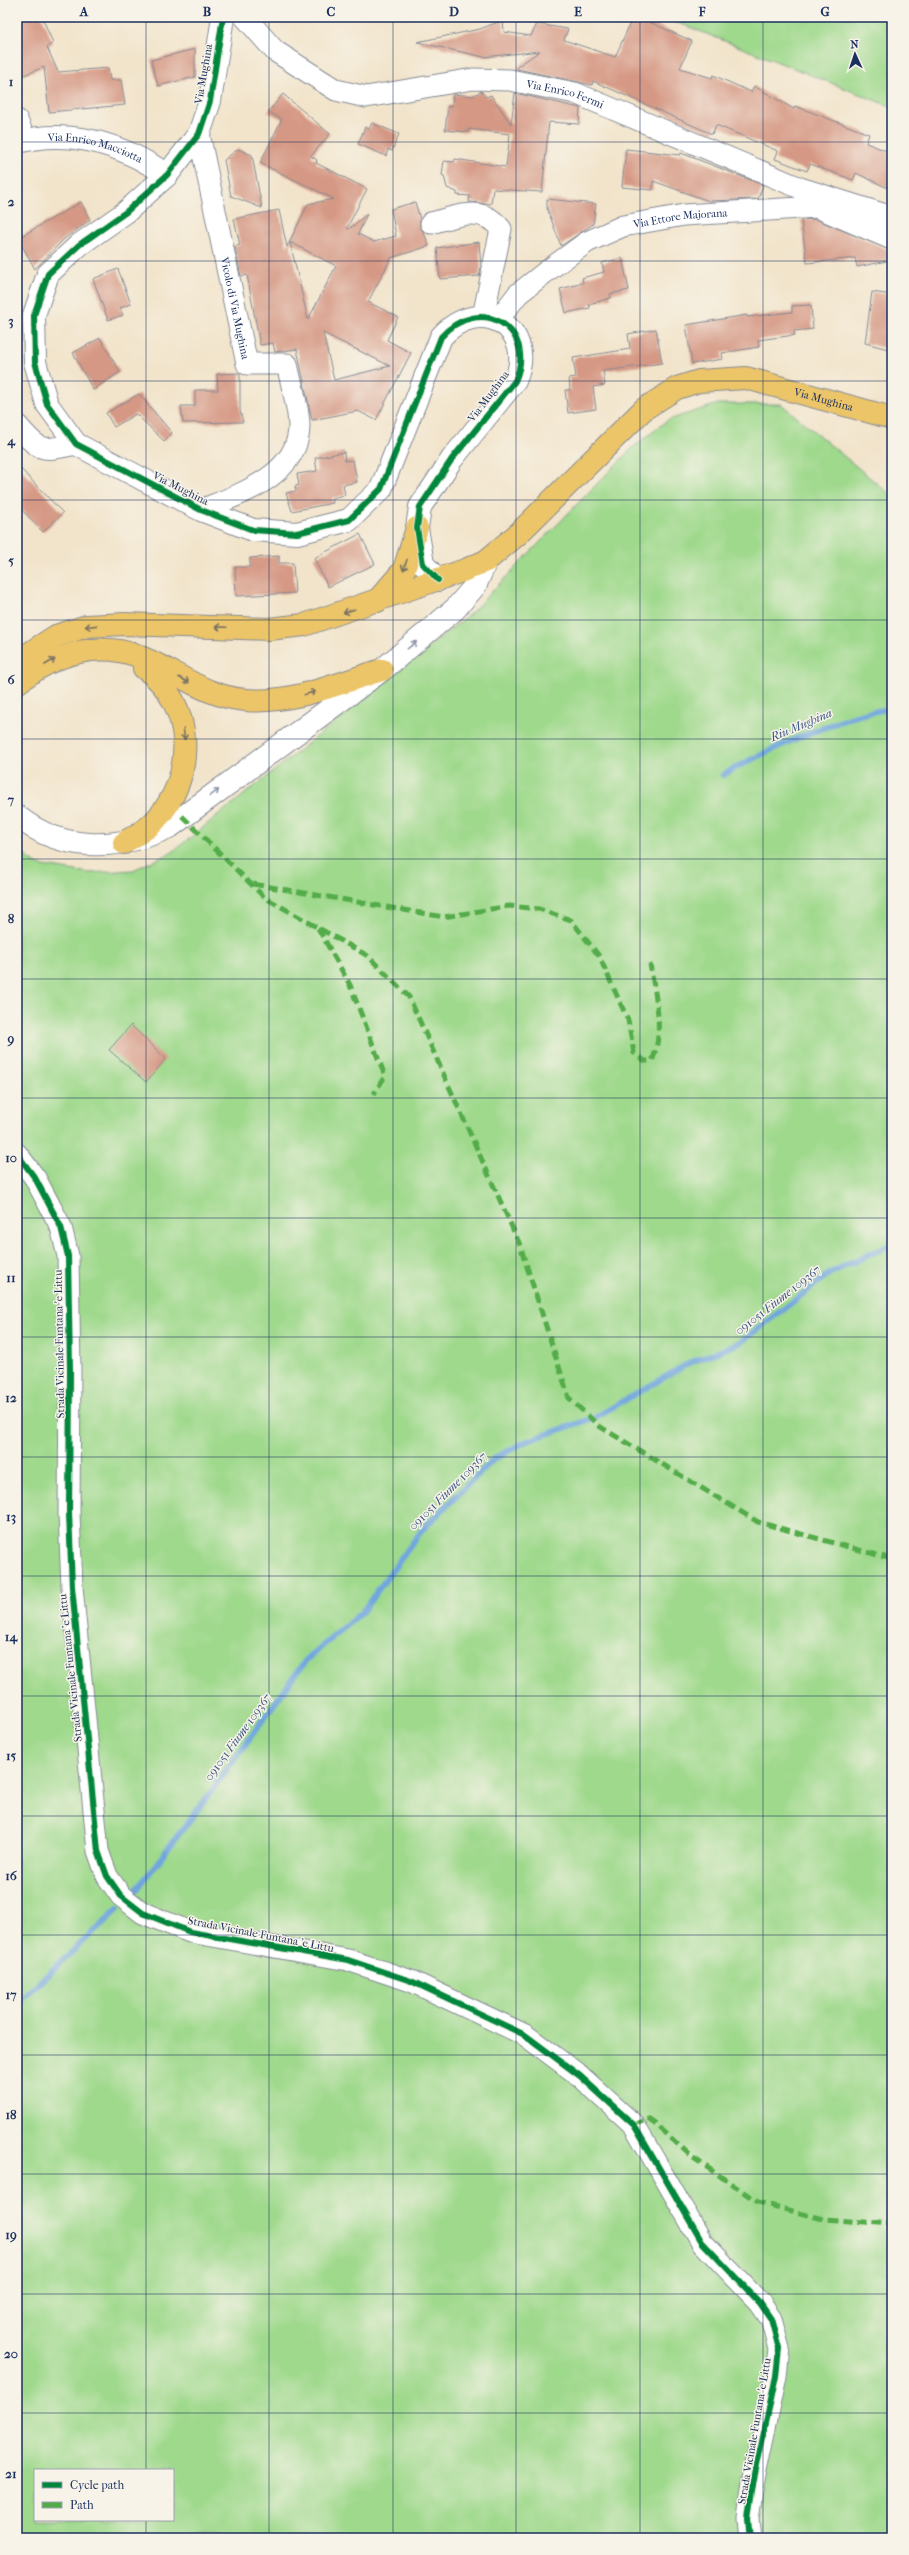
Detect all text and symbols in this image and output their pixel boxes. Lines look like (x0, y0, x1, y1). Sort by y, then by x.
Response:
text: A (79, 4, 89, 19)
text: B (203, 4, 212, 19)
text: C (327, 4, 336, 19)
text: D (449, 4, 459, 19)
text: E (574, 4, 582, 19)
text: F (698, 4, 706, 19)
text: G (820, 4, 830, 19)
north arrow (835, 34, 875, 74)
text: N (850, 38, 860, 51)
street label: Via Mughina (192, 42, 215, 106)
text: 1 (9, 74, 14, 89)
street label: Via Enrico Fermi (524, 77, 606, 112)
street label: Via Enrico Macciotta (46, 131, 145, 166)
text: 2 (8, 194, 15, 209)
street label: Via Ettore Majorana (631, 206, 729, 231)
street label: Vicolo di Via Mughina (218, 255, 252, 361)
text: 3 (8, 313, 14, 329)
street label: Via Mughina (464, 367, 512, 425)
street label: Via Mughina (792, 385, 856, 414)
text: 4 (6, 433, 16, 449)
street label: Via Mughina (150, 468, 212, 508)
text: 5 (8, 553, 14, 568)
one-way arrow (400, 558, 408, 570)
one-way arrow (342, 608, 355, 615)
one-way arrow (85, 623, 98, 630)
one-way arrow (215, 624, 228, 631)
one-way arrow (406, 641, 417, 650)
one-way arrow (43, 657, 55, 665)
text: 6 (7, 672, 15, 687)
one-way arrow (178, 677, 190, 685)
one-way arrow (303, 689, 316, 696)
water label: Riu Mughina (767, 706, 834, 745)
one-way arrow (180, 727, 188, 740)
one-way arrow (208, 789, 219, 797)
text: 7 (7, 792, 15, 807)
text: 8 (8, 911, 15, 926)
text: 9 (7, 1031, 15, 1047)
text: 10 (5, 1150, 17, 1165)
water label: 091051 Fiume 109367 (732, 1262, 824, 1338)
street label: Strada Vicinale Funtana 'e Littu (52, 1269, 67, 1418)
text: 11 (6, 1270, 16, 1285)
text: 12 (5, 1390, 17, 1405)
water label: 091051 Fiume 109367 (406, 1449, 490, 1533)
text: 13 (6, 1509, 16, 1525)
street label: Strada Vicinale Funtana 'e Littu (56, 1593, 85, 1743)
text: 14 (5, 1629, 18, 1645)
water label: 091051 Fiume 109367 (202, 1690, 274, 1783)
text: 15 (6, 1748, 16, 1763)
text: 16 (5, 1868, 18, 1883)
street label: Strada Vicinale Funtana 'e Littu (187, 1914, 336, 1955)
text: 17 (6, 1987, 17, 2002)
text: 18 (5, 2107, 17, 2122)
text: 19 (5, 2227, 17, 2243)
text: 20 (4, 2346, 18, 2361)
street label: Strada Vicinale Funtana 'e Littu (735, 2356, 774, 2505)
text: 21 (5, 2466, 17, 2481)
legend (34, 2469, 174, 2521)
text: Cycle path (70, 2478, 125, 2492)
text: Path (70, 2498, 94, 2512)

